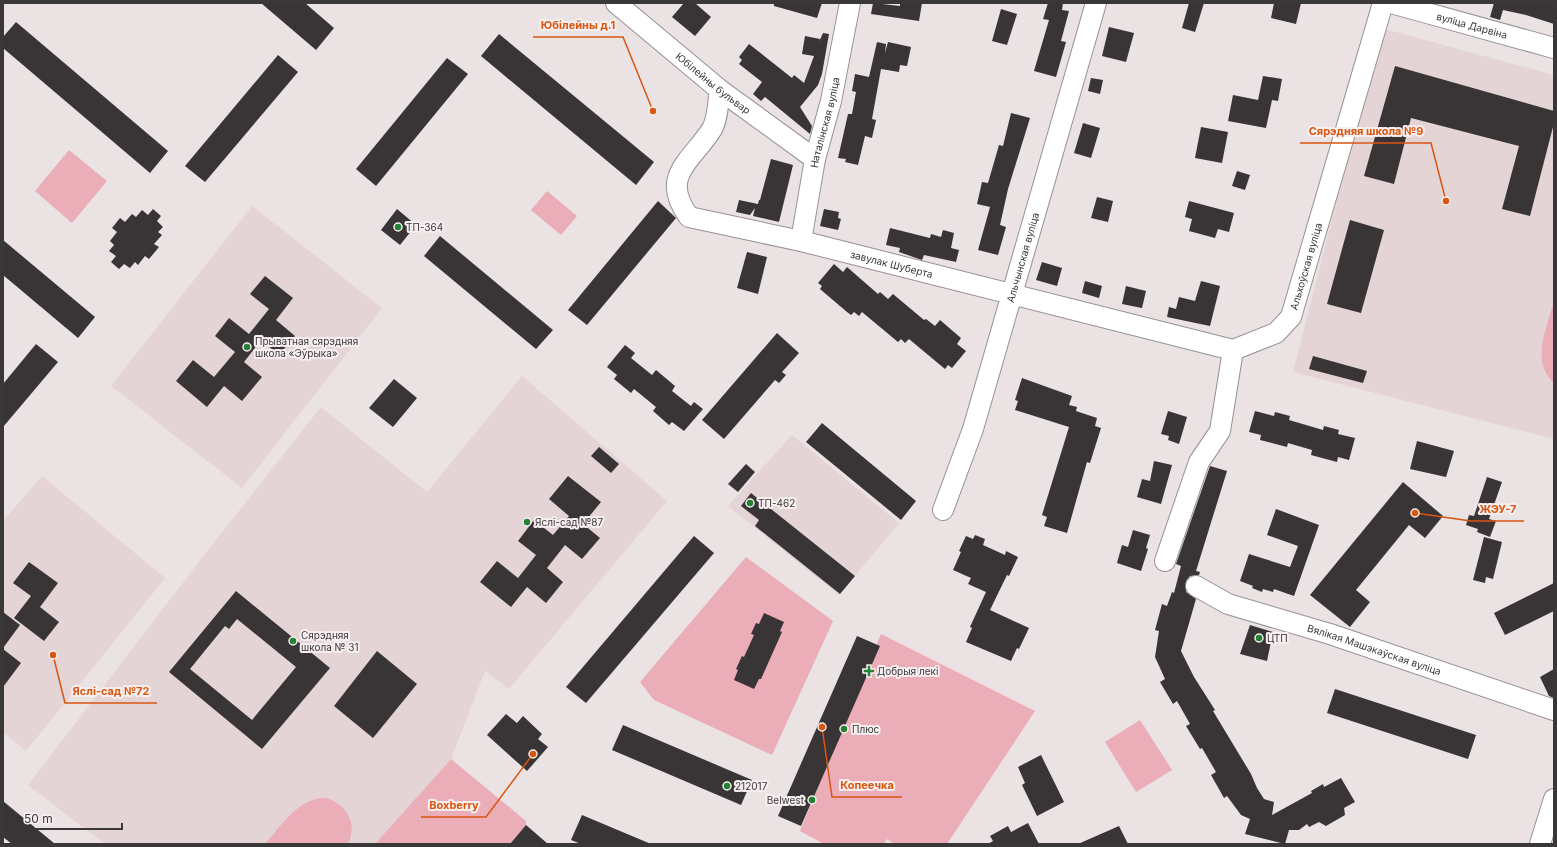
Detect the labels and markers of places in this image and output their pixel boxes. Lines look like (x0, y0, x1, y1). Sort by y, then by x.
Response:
callout: Юбілейны д.1 (533, 14, 623, 37)
callout: Сярэдняя школа №9 (1300, 120, 1431, 143)
place label: ТП-364 (406, 221, 443, 233)
marker: ТП-364 (393, 222, 403, 232)
place label: Прыватная сярэдняя школа «Эўрыка» (255, 335, 358, 359)
marker: Прыватная сярэдняя школа «Эўрыка» (242, 342, 252, 352)
place label: ТП-462 (758, 497, 795, 509)
marker: ТП-462 (745, 498, 755, 508)
callout: ЖЭУ-7 (1471, 498, 1524, 521)
place label: Яслі-сад №87 (535, 516, 604, 528)
marker: Яслі-сад №87 (522, 517, 532, 527)
place label: Сярэдняя школа № 31 (301, 629, 359, 653)
place label: ЦТП (1267, 632, 1288, 644)
marker: ЦТП (1254, 633, 1264, 643)
marker: Сярэдняя школа № 31 (288, 636, 298, 646)
place label: Добрыя лекі (877, 665, 938, 677)
marker: Добрыя лекі (864, 666, 874, 676)
callout: Яслі-сад №72 (65, 680, 157, 703)
place label: Плюс (852, 723, 880, 735)
marker: Плюс (839, 724, 849, 734)
callout: Копеечка (832, 774, 902, 797)
place label: 212017 (735, 780, 768, 792)
marker: 212017 (722, 781, 732, 791)
callout: Boxberry (421, 794, 486, 817)
place label: Belwest (767, 794, 805, 806)
marker: Belwest (807, 795, 817, 805)

